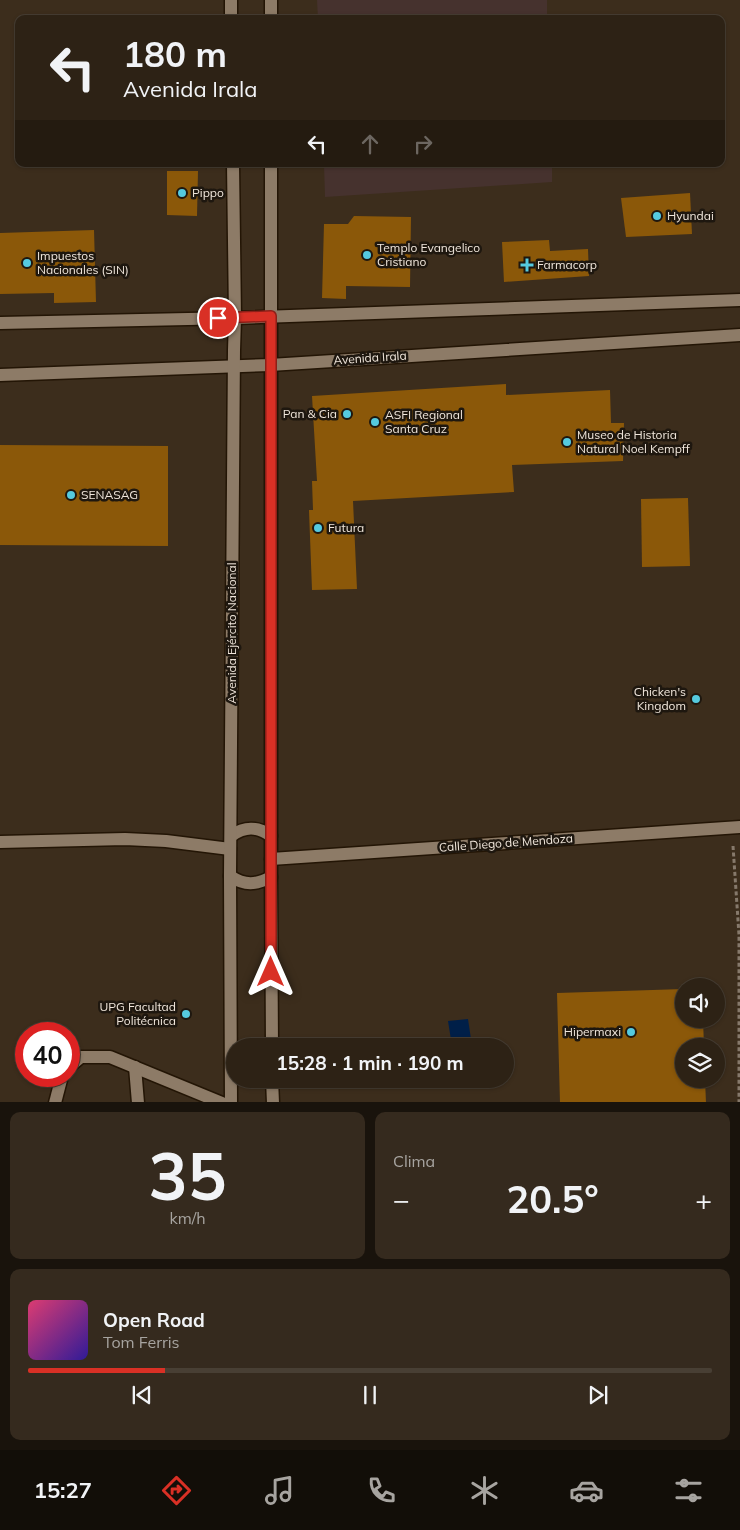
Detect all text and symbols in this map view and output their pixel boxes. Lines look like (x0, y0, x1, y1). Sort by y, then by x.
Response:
text: 180 m (123, 32, 227, 76)
icon: left (40, 35, 105, 100)
text: Avenida Irala (123, 75, 258, 103)
icon: left (303, 130, 331, 158)
icon: ahead (356, 130, 384, 158)
icon: right (409, 130, 437, 158)
place label: Pippo (192, 185, 224, 200)
marker: Pippo (176, 187, 188, 199)
place label: Hyundai (667, 208, 714, 223)
marker: Hyundai (651, 210, 663, 222)
place label: Templo Evangelico Cristiano (377, 240, 480, 269)
place label: Impuestos Nacionales (SIN) (37, 248, 129, 277)
marker: Templo Evangelico Cristiano (361, 249, 373, 261)
marker: Impuestos Nacionales (SIN) (21, 257, 33, 269)
place label: Farmacorp (537, 257, 597, 272)
marker: Farmacorp (521, 259, 533, 271)
pin (197, 297, 239, 339)
icon: arrive (204, 304, 232, 332)
street label: Avenida Irala (333, 347, 407, 368)
place label: Pan & Cia (283, 406, 337, 421)
place label: ASFI Regional Santa Cruz (385, 407, 463, 436)
marker: Pan & Cia (341, 408, 353, 420)
marker: ASFI Regional Santa Cruz (369, 416, 381, 428)
place label: Museo de Historia Natural Noel Kempff (577, 427, 691, 456)
marker: Museo de Historia Natural Noel Kempff (561, 436, 573, 448)
place label: SENASAG (81, 487, 138, 502)
marker: SENASAG (65, 489, 77, 501)
place label: Futura (328, 520, 364, 535)
marker: Futura (312, 522, 324, 534)
street label: Avenida Ejército Nacional (224, 562, 239, 704)
place label: Chicken's Kingdom (634, 684, 686, 713)
marker: Chicken's Kingdom (690, 693, 702, 705)
street label: Calle Diego de Mendoza (438, 830, 573, 855)
position arrow (244, 945, 296, 997)
map controls (675, 978, 725, 1088)
button: sound (675, 978, 725, 1028)
place label: UPG Facultad Politécnica (100, 999, 176, 1028)
marker: UPG Facultad Politécnica (180, 1008, 192, 1020)
speed limit sign: 40 (15, 1022, 80, 1087)
place label: Hipermaxi (564, 1024, 621, 1039)
marker: Hipermaxi (625, 1026, 637, 1038)
button: layers (675, 1038, 725, 1088)
text: 15:28 · 1 min · 190 m (276, 1051, 464, 1075)
text: 35 (148, 1135, 227, 1216)
text: Clima (393, 1151, 435, 1171)
text: 20.5° (506, 1175, 599, 1223)
text: − (393, 1182, 410, 1217)
text: + (695, 1182, 712, 1217)
text: km/h (169, 1208, 206, 1228)
text: Open Road (103, 1308, 205, 1332)
text: Tom Ferris (103, 1332, 180, 1352)
icon: previous (128, 1381, 156, 1409)
icon: pause (356, 1381, 384, 1409)
icon: next (584, 1381, 612, 1409)
icon: directions (159, 1473, 194, 1508)
icon: music (262, 1473, 297, 1508)
icon: phone (364, 1473, 399, 1508)
icon: climate (467, 1473, 502, 1508)
icon: car (569, 1473, 604, 1508)
icon: filters (671, 1473, 706, 1508)
text: 15:27 (34, 1476, 92, 1504)

